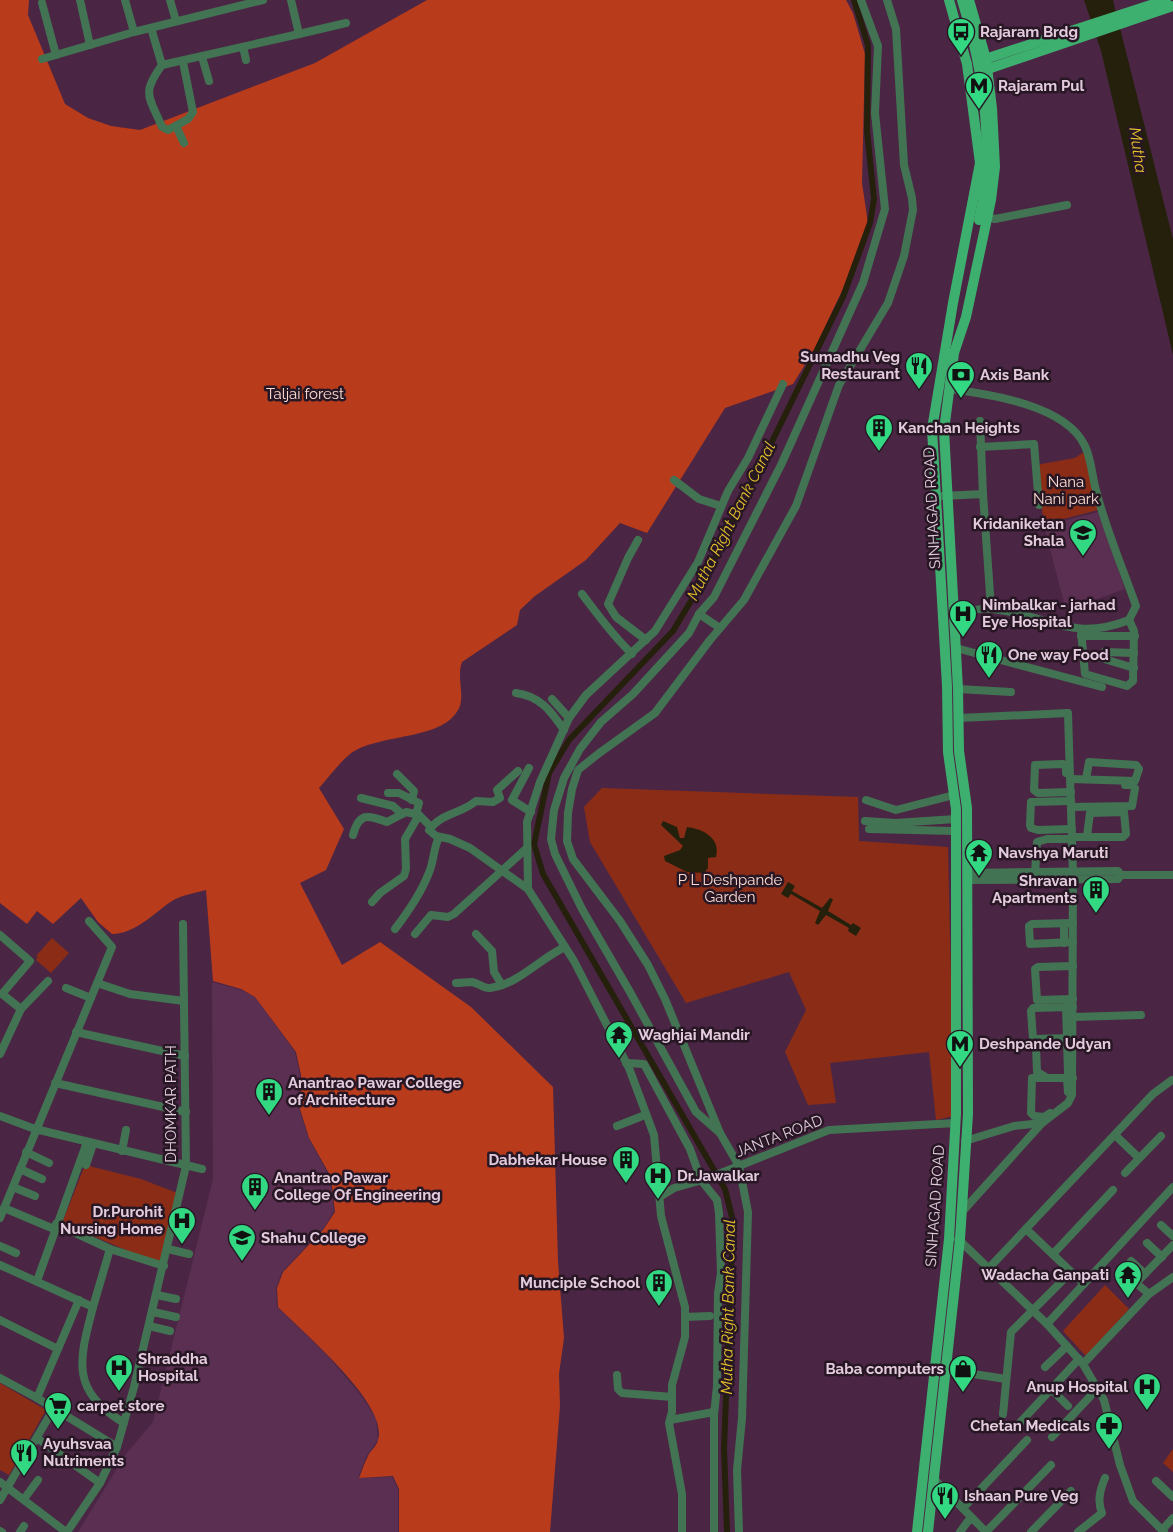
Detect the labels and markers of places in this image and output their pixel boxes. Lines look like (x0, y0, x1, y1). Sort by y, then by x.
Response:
bus stop icon: Rajaram Brdg (946, 17, 976, 56)
place label: Rajaram Brdg (980, 23, 1078, 41)
metro station icon: Rajaram Pul (964, 71, 994, 110)
place label: Rajaram Pul (998, 77, 1085, 95)
place label: Sumadhu Veg Restaurant (800, 348, 900, 383)
restaurant icon: Sumadhu Veg Restaurant (904, 351, 934, 390)
bank icon: Axis Bank (946, 360, 976, 399)
place label: Axis Bank (980, 366, 1050, 384)
building icon: Kanchan Heights (864, 413, 894, 452)
place label: Kanchan Heights (898, 419, 1020, 437)
place label: Kridaniketan Shala (973, 515, 1064, 550)
school or university icon: Kridaniketan Shala (1068, 518, 1098, 557)
place label: Nimbalkar - jarhad Eye Hospital (982, 596, 1116, 631)
hospital icon: Nimbalkar - jarhad Eye Hospital (948, 599, 978, 638)
restaurant icon: One way Food (974, 640, 1004, 679)
place label: One way Food (1008, 646, 1109, 664)
temple icon: Navshya Maruti (964, 838, 994, 877)
place label: Navshya Maruti (998, 844, 1108, 862)
place label: Shravan Apartments (992, 872, 1077, 907)
building icon: Shravan Apartments (1081, 875, 1111, 914)
temple icon: Waghjai Mandir (604, 1020, 634, 1059)
place label: Waghjai Mandir (638, 1026, 750, 1044)
metro station icon: Deshpande Udyan (945, 1029, 975, 1068)
place label: Deshpande Udyan (979, 1035, 1111, 1053)
place label: Anantrao Pawar College of Architecture (288, 1074, 462, 1109)
building icon: Anantrao Pawar College of Architecture (254, 1077, 284, 1116)
building icon: Dabhekar House (611, 1145, 641, 1184)
place label: Dabhekar House (488, 1151, 607, 1169)
hospital icon: Dr.Jawalkar (643, 1161, 673, 1200)
place label: Dr.Jawalkar (677, 1167, 760, 1185)
place label: Anantrao Pawar College Of Engineering (274, 1169, 441, 1204)
building icon: Anantrao Pawar College Of Engineering (240, 1172, 270, 1211)
place label: Dr.Purohit Nursing Home (60, 1203, 163, 1238)
hospital icon: Dr.Purohit Nursing Home (167, 1206, 197, 1245)
school or university icon: Shahu College (227, 1223, 257, 1262)
place label: Shahu College (261, 1229, 366, 1247)
temple icon: Wadacha Ganpati (1113, 1260, 1143, 1299)
place label: Wadacha Ganpati (981, 1266, 1109, 1284)
building icon: Munciple School (644, 1268, 674, 1307)
place label: Munciple School (520, 1274, 640, 1292)
place label: Shraddha Hospital (138, 1350, 208, 1385)
hospital icon: Shraddha Hospital (104, 1353, 134, 1392)
shop icon: Baba computers (948, 1354, 978, 1393)
place label: Baba computers (825, 1360, 944, 1378)
hospital icon: Anup Hospital (1132, 1372, 1162, 1411)
place label: Anup Hospital (1026, 1378, 1128, 1396)
supermarket icon: carpet store (43, 1391, 73, 1430)
place label: carpet store (77, 1397, 164, 1415)
pharmacy icon: Chetan Medicals (1094, 1411, 1124, 1450)
place label: Chetan Medicals (970, 1417, 1090, 1435)
place label: Ayuhsvaa Nutriments (43, 1435, 124, 1470)
restaurant icon: Ayuhsvaa Nutriments (9, 1438, 39, 1477)
restaurant icon: Ishaan Pure Veg (930, 1481, 960, 1520)
place label: Ishaan Pure Veg (964, 1487, 1079, 1505)

